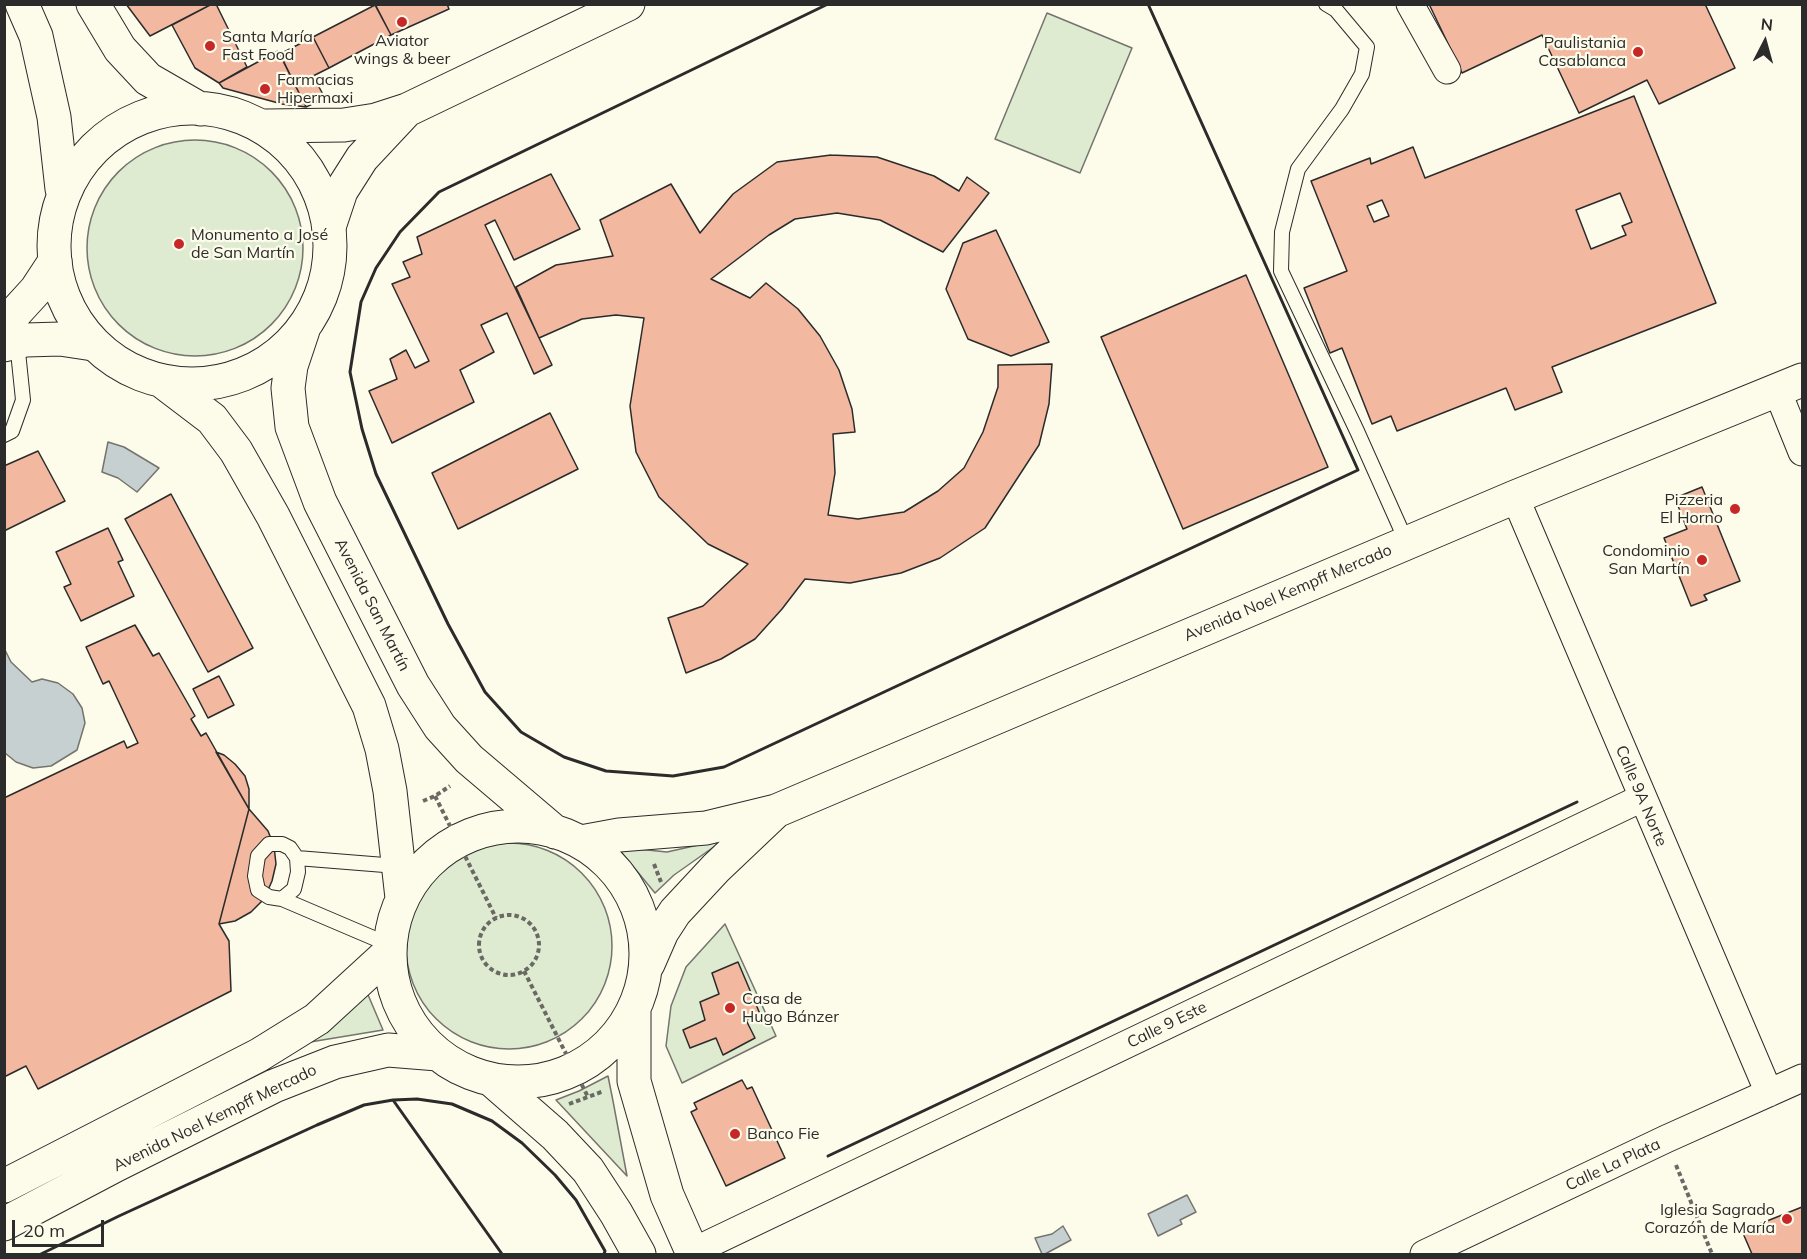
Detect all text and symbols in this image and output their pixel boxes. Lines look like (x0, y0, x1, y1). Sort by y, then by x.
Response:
north arrow (1735, 12, 1795, 72)
text: N (1760, 14, 1774, 35)
marker: Aviator wings & beer (395, 15, 409, 29)
place label: Santa María Fast Food (222, 27, 313, 65)
place label: Aviator wings & beer (354, 31, 450, 69)
place label: Paulistania Casablanca (1538, 33, 1626, 71)
marker: Santa María Fast Food (203, 39, 217, 53)
marker: Paulistania Casablanca (1631, 45, 1645, 59)
place label: Farmacias Hipermaxi (277, 70, 354, 108)
marker: Farmacias Hipermaxi (258, 82, 272, 96)
place label: Monumento a José de San Martín (191, 225, 328, 263)
marker: Monumento a José de San Martín (172, 237, 186, 251)
place label: Pizzeria El Horno (1660, 490, 1723, 528)
marker: Pizzeria El Horno (1728, 502, 1742, 516)
street label: Avenida San Martín (330, 535, 414, 675)
street label: Avenida Noel Kempff Mercado (1181, 540, 1395, 646)
place label: Condominio San Martín (1602, 541, 1690, 579)
marker: Condominio San Martín (1695, 553, 1709, 567)
street label: Calle 9A Norte (1611, 743, 1671, 849)
place label: Casa de Hugo Bánzer (742, 989, 839, 1027)
street label: Calle 9 Este (1124, 998, 1210, 1052)
marker: Casa de Hugo Bánzer (723, 1001, 737, 1015)
street label: Avenida Noel Kempff Mercado (110, 1060, 320, 1176)
place label: Banco Fie (747, 1124, 819, 1144)
marker: Banco Fie (728, 1127, 742, 1141)
street label: Calle La Plata (1563, 1135, 1663, 1195)
place label: Iglesia Sagrado Corazón de María (1644, 1200, 1775, 1238)
scale bar (15, 1208, 106, 1246)
marker: Iglesia Sagrado Corazón de María (1780, 1212, 1794, 1226)
text: 20 m (23, 1219, 65, 1242)

